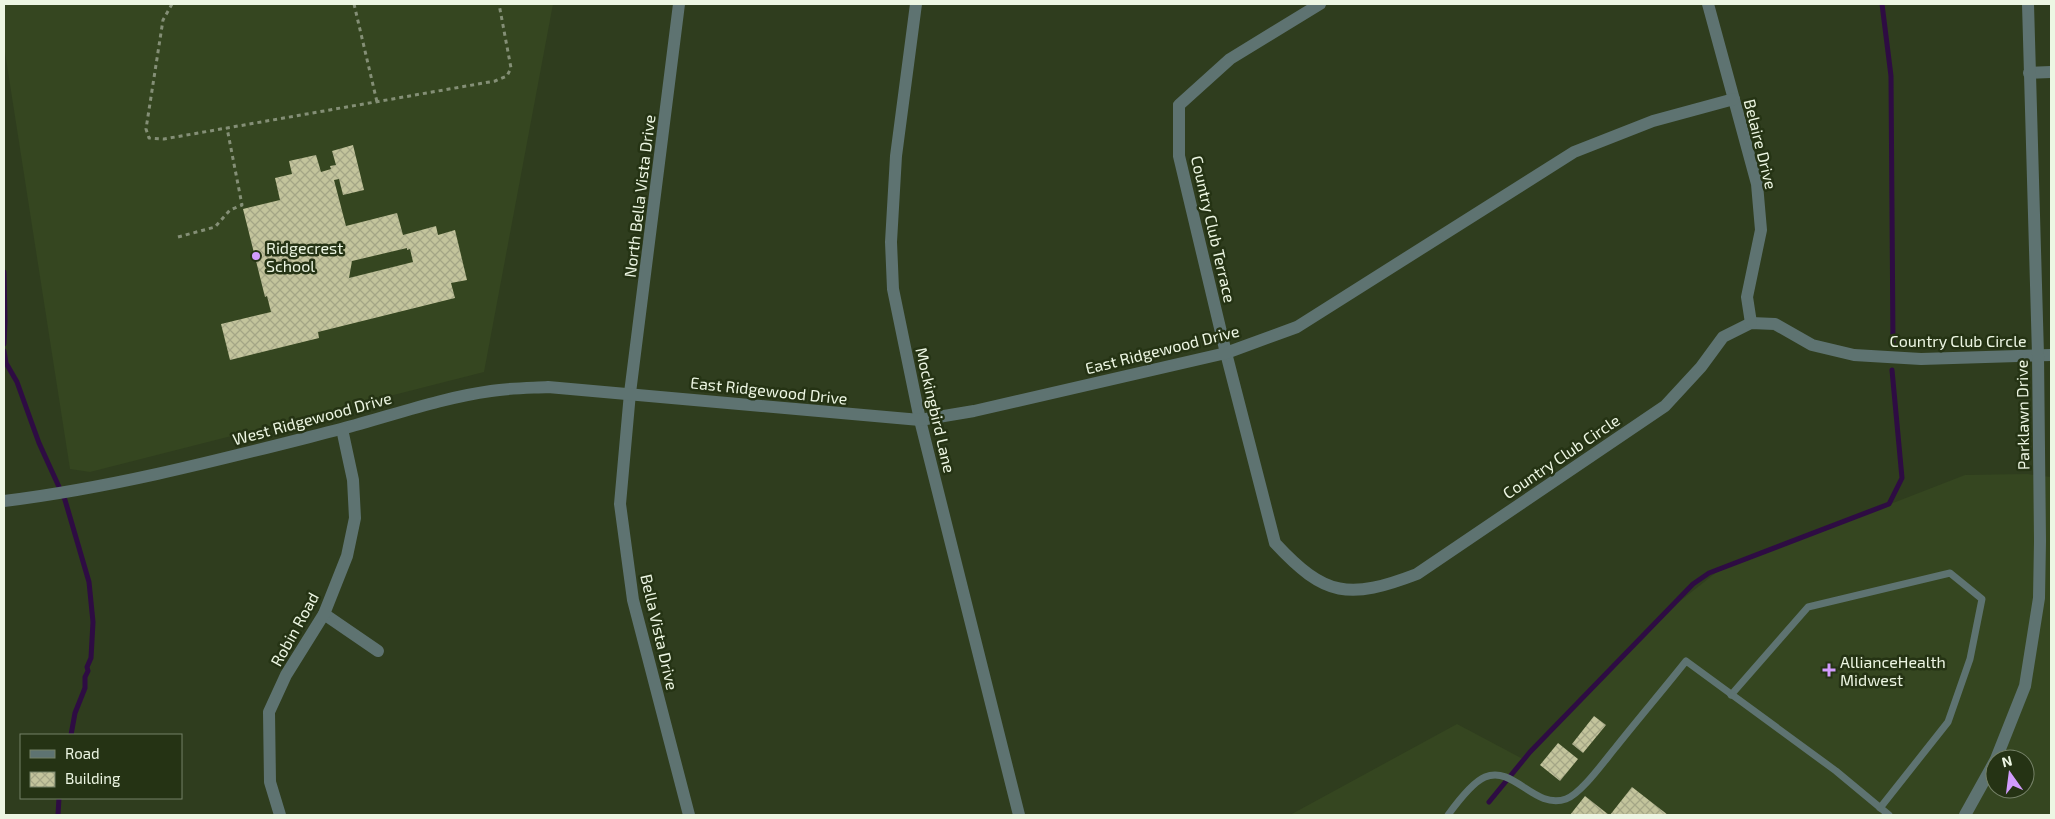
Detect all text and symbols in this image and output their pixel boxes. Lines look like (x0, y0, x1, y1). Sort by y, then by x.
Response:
street label: Belaire Drive (1741, 97, 1781, 191)
street label: North Bella Vista Drive (620, 113, 658, 279)
street label: Country Club Terrace (1188, 154, 1240, 304)
place label: Ridgecrest School (266, 238, 343, 275)
marker: Ridgecrest School (250, 250, 262, 262)
street label: East Ridgewood Drive (1083, 321, 1241, 377)
street label: Country Club Circle (1890, 331, 2026, 350)
street label: Mockingbird Lane (912, 345, 960, 475)
street label: Parklawn Drive (2012, 360, 2032, 470)
street label: East Ridgewood Drive (689, 372, 849, 408)
street label: West Ridgewood Drive (230, 388, 394, 448)
street label: Country Club Circle (1499, 410, 1623, 502)
street label: Bella Vista Drive (637, 572, 683, 692)
street label: Robin Road (266, 589, 322, 669)
place label: AllianceHealth Midwest (1840, 652, 1946, 689)
marker: AllianceHealth Midwest (1822, 663, 1836, 677)
legend (20, 734, 182, 799)
text: Road (65, 744, 100, 762)
north arrow (1985, 749, 2035, 799)
text: N (2000, 751, 2014, 770)
text: Building (65, 769, 121, 787)

